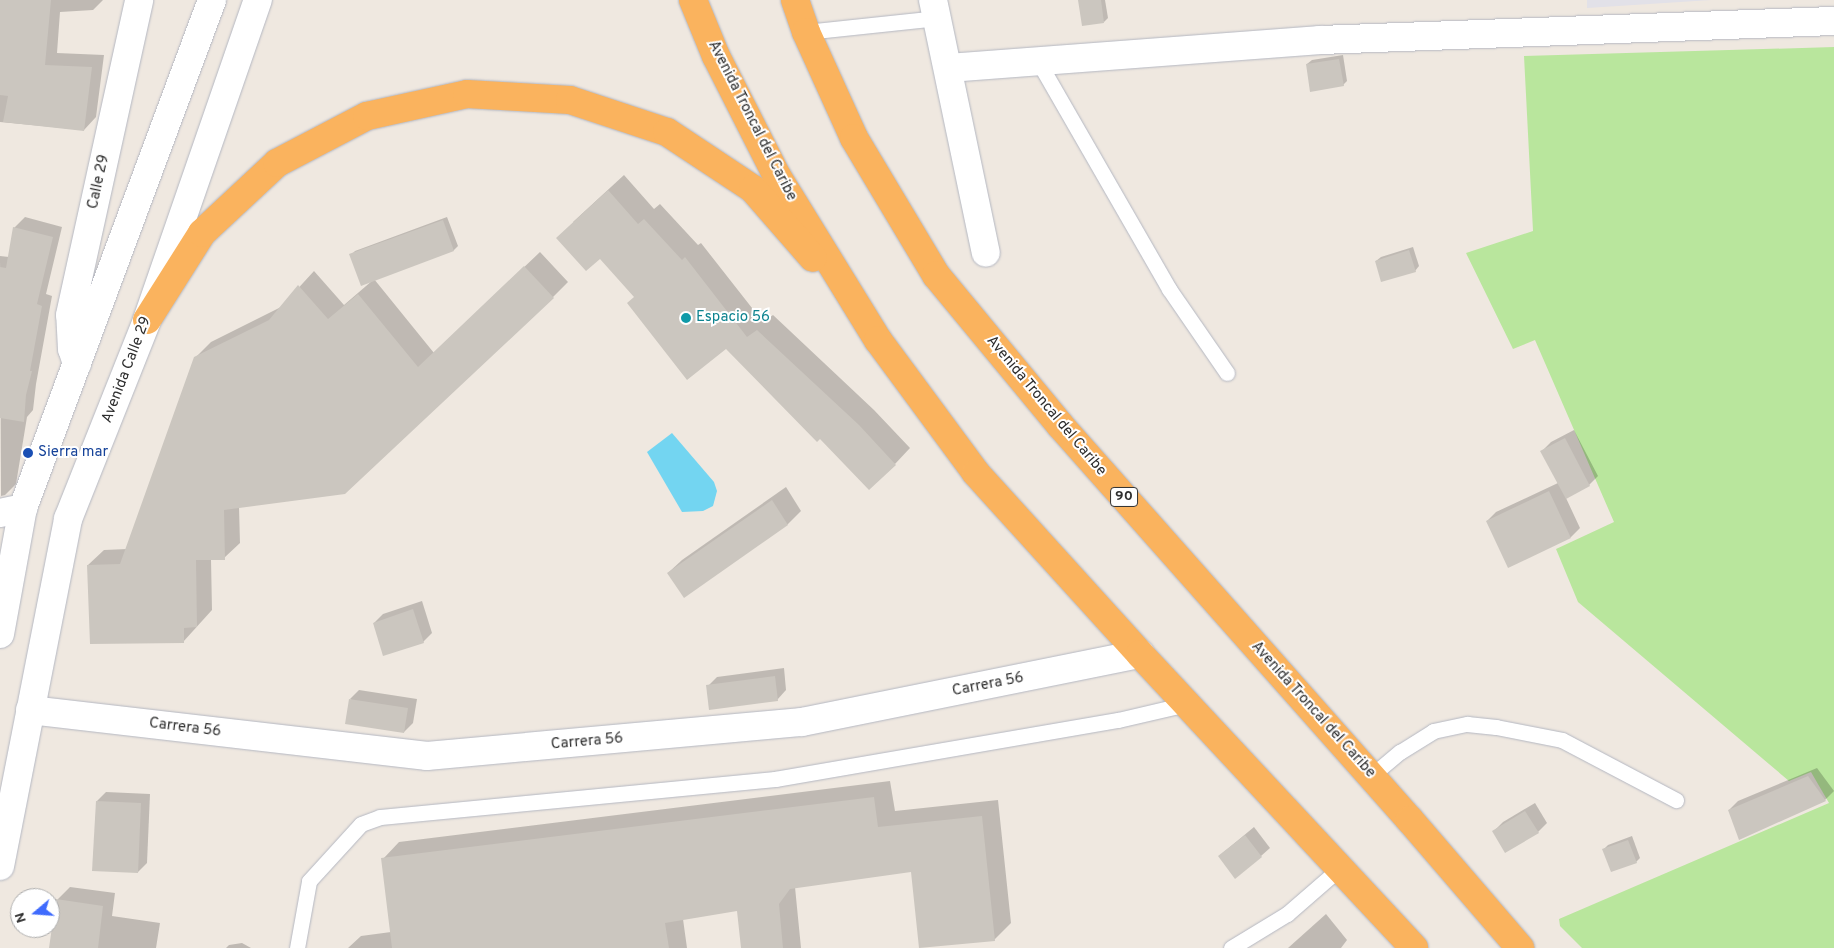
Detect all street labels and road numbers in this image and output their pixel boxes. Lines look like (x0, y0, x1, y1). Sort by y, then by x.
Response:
street label: Avenida Troncal del Caribe (704, 38, 800, 204)
street label: Calle 29 (84, 153, 114, 211)
street label: Avenida Calle 29 (98, 314, 156, 426)
street label: Avenida Troncal del Caribe (982, 332, 1110, 480)
road number: 90 (1109, 486, 1139, 508)
street label: Avenida Troncal del Caribe (1247, 638, 1379, 782)
street label: Carrera 56 (951, 669, 1025, 701)
street label: Carrera 56 (148, 715, 222, 741)
street label: Carrera 56 (550, 730, 624, 754)

